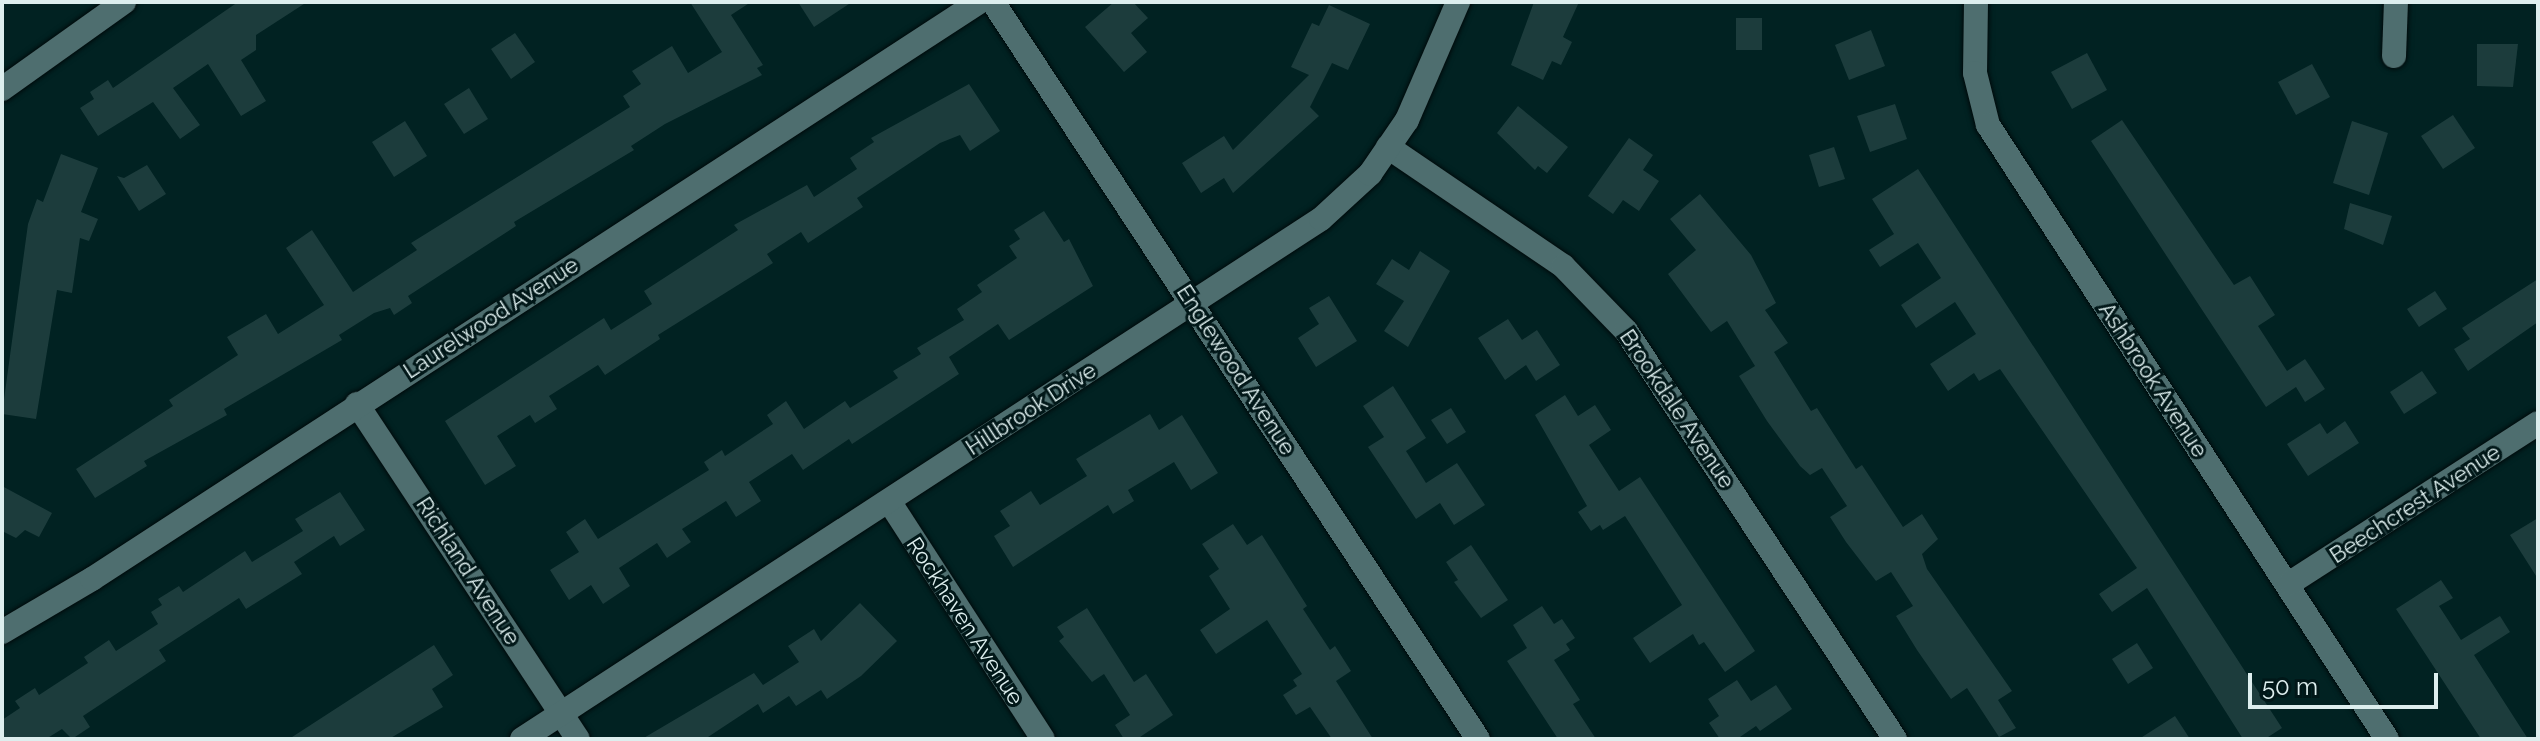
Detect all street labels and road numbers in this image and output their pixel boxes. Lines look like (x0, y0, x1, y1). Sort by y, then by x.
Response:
street label: Laurelwood Avenue (398, 251, 584, 385)
street label: Englewood Avenue (1171, 280, 1301, 460)
street label: Ashbrook Avenue (2093, 297, 2213, 463)
street label: Brookdale Avenue (1614, 324, 1740, 494)
street label: Hillbrook Drive (961, 357, 1101, 461)
street label: Beechcrest Avenue (2325, 439, 2505, 569)
street label: Richland Avenue (410, 492, 526, 650)
street label: Rockhaven Avenue (901, 532, 1029, 710)

